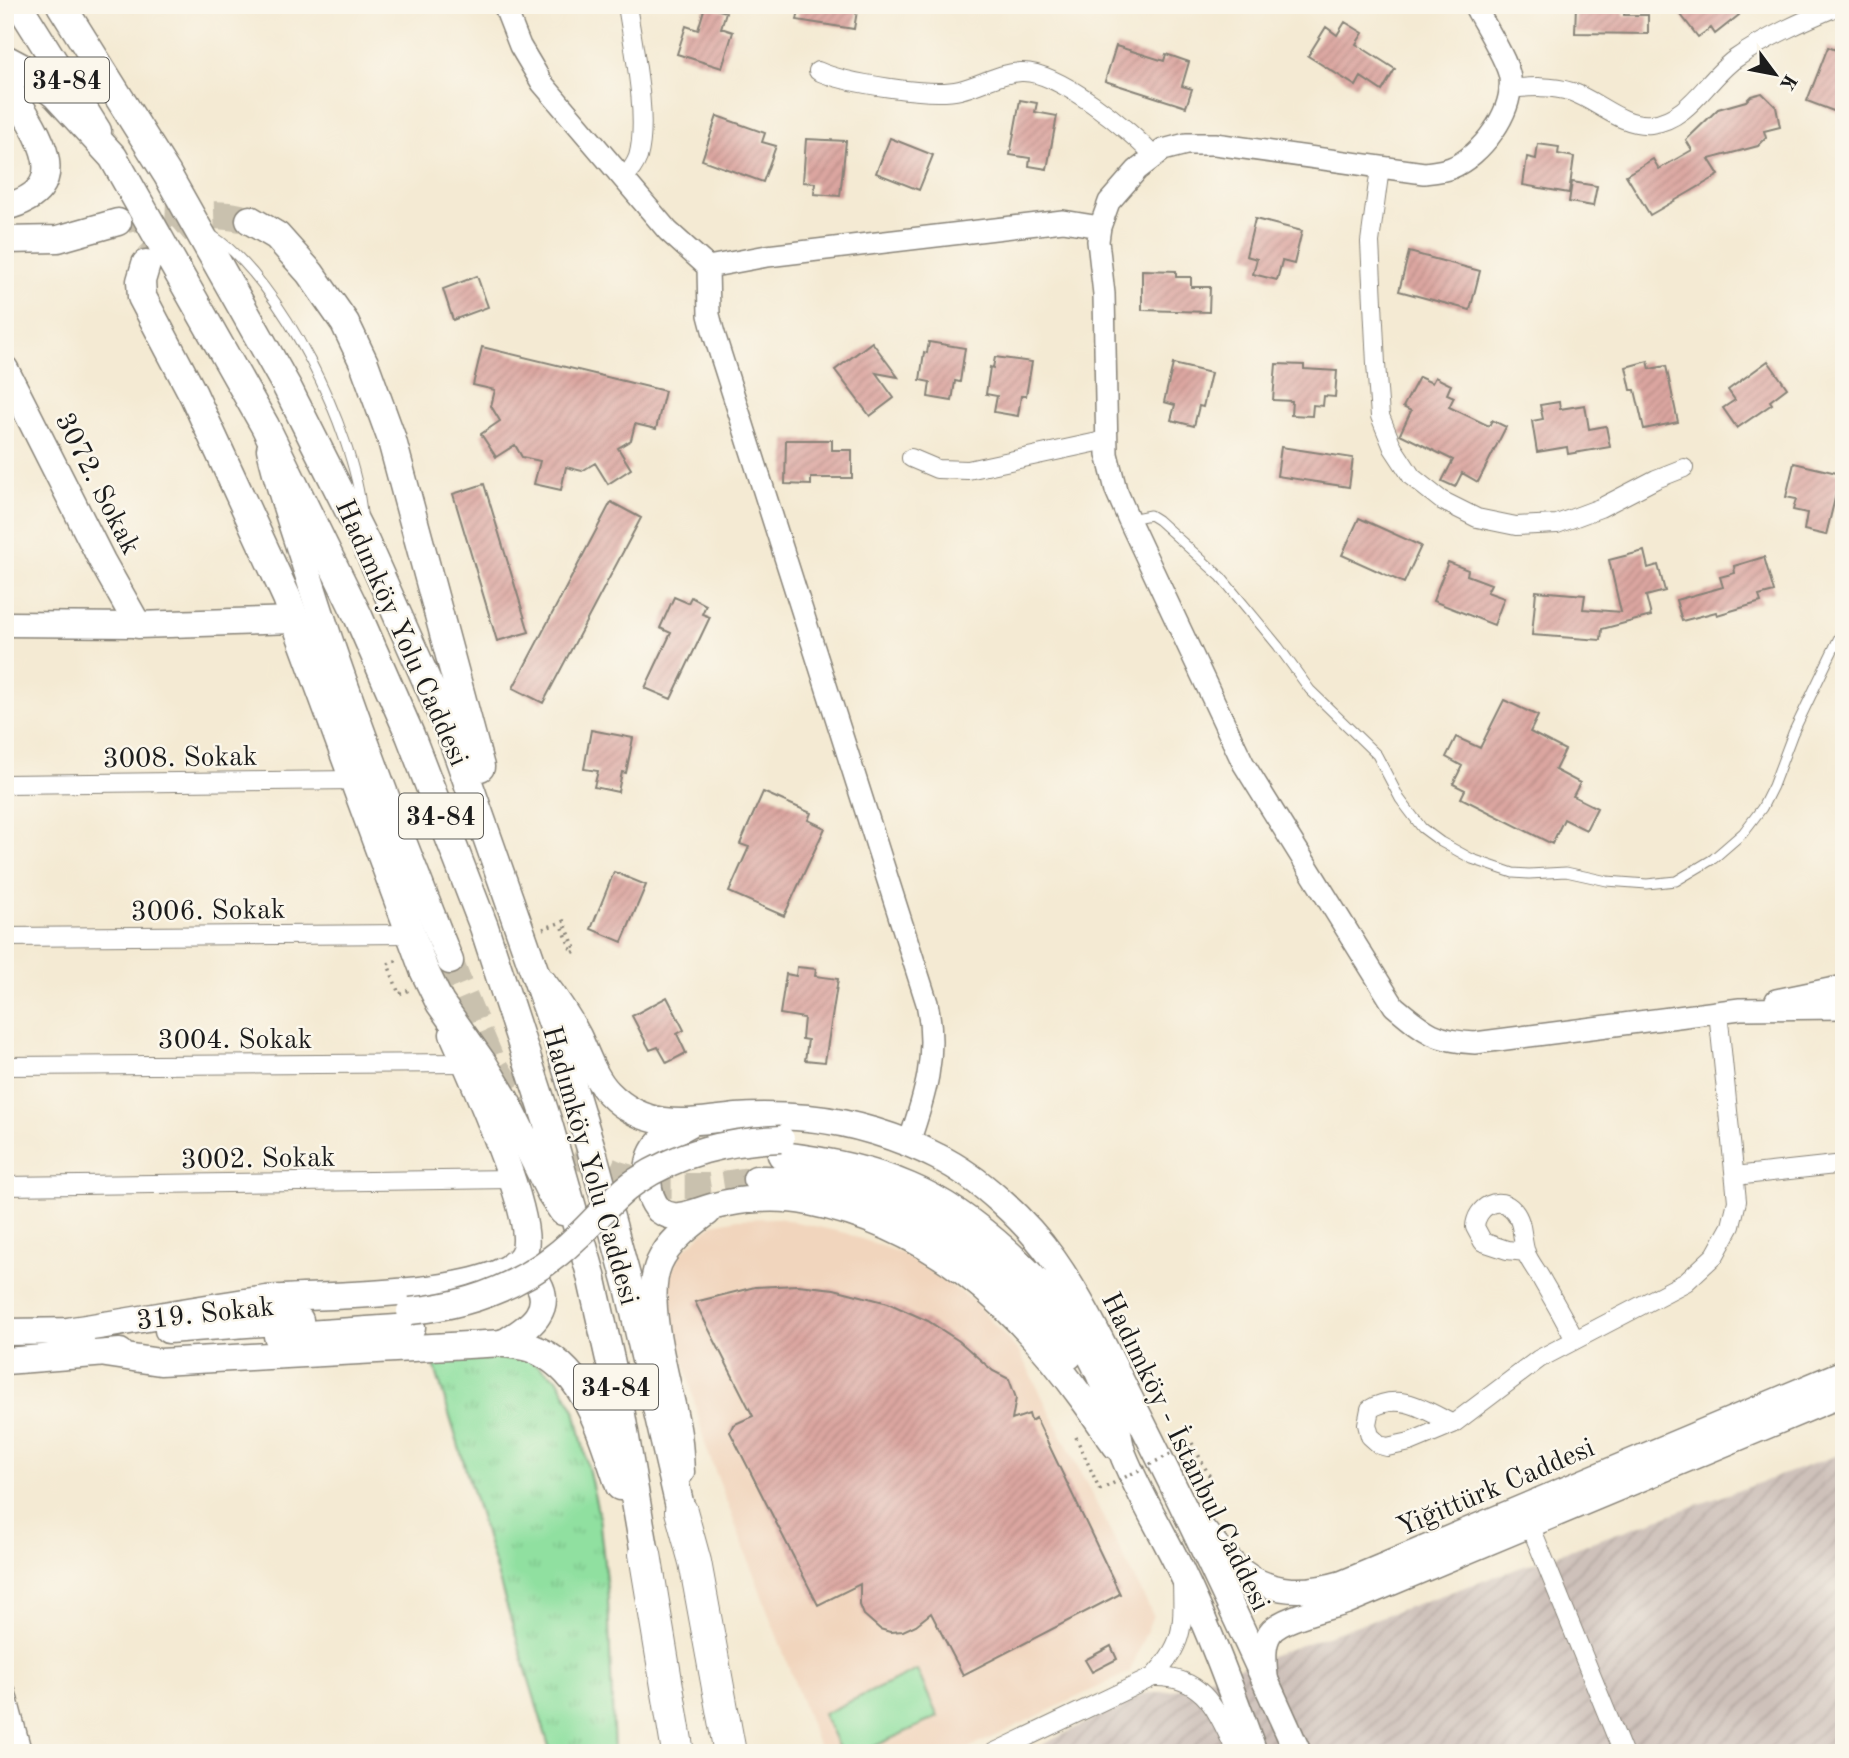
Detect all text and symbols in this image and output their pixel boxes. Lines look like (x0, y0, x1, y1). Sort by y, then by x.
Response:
north arrow (1741, 38, 1811, 108)
road number: 34-84 (25, 58, 109, 102)
text: K (1775, 70, 1799, 93)
street label: 3072. Sokak (49, 409, 144, 560)
street label: Hadımköy Yolu Caddesi (329, 496, 472, 771)
street label: 3008. Sokak (102, 744, 258, 774)
road number: 34-84 (399, 794, 483, 838)
street label: 3006. Sokak (130, 897, 286, 927)
street label: Hadımköy Yolu Caddesi (536, 1023, 642, 1308)
street label: 3004. Sokak (158, 1027, 312, 1055)
street label: 3002. Sokak (180, 1145, 336, 1175)
street label: Hadımköy - İstanbul Caddesi (1095, 1287, 1277, 1616)
street label: 319. Sokak (135, 1294, 276, 1336)
road number: 34-84 (574, 1364, 658, 1410)
street label: Yiğittürk Caddesi (1393, 1435, 1599, 1543)

